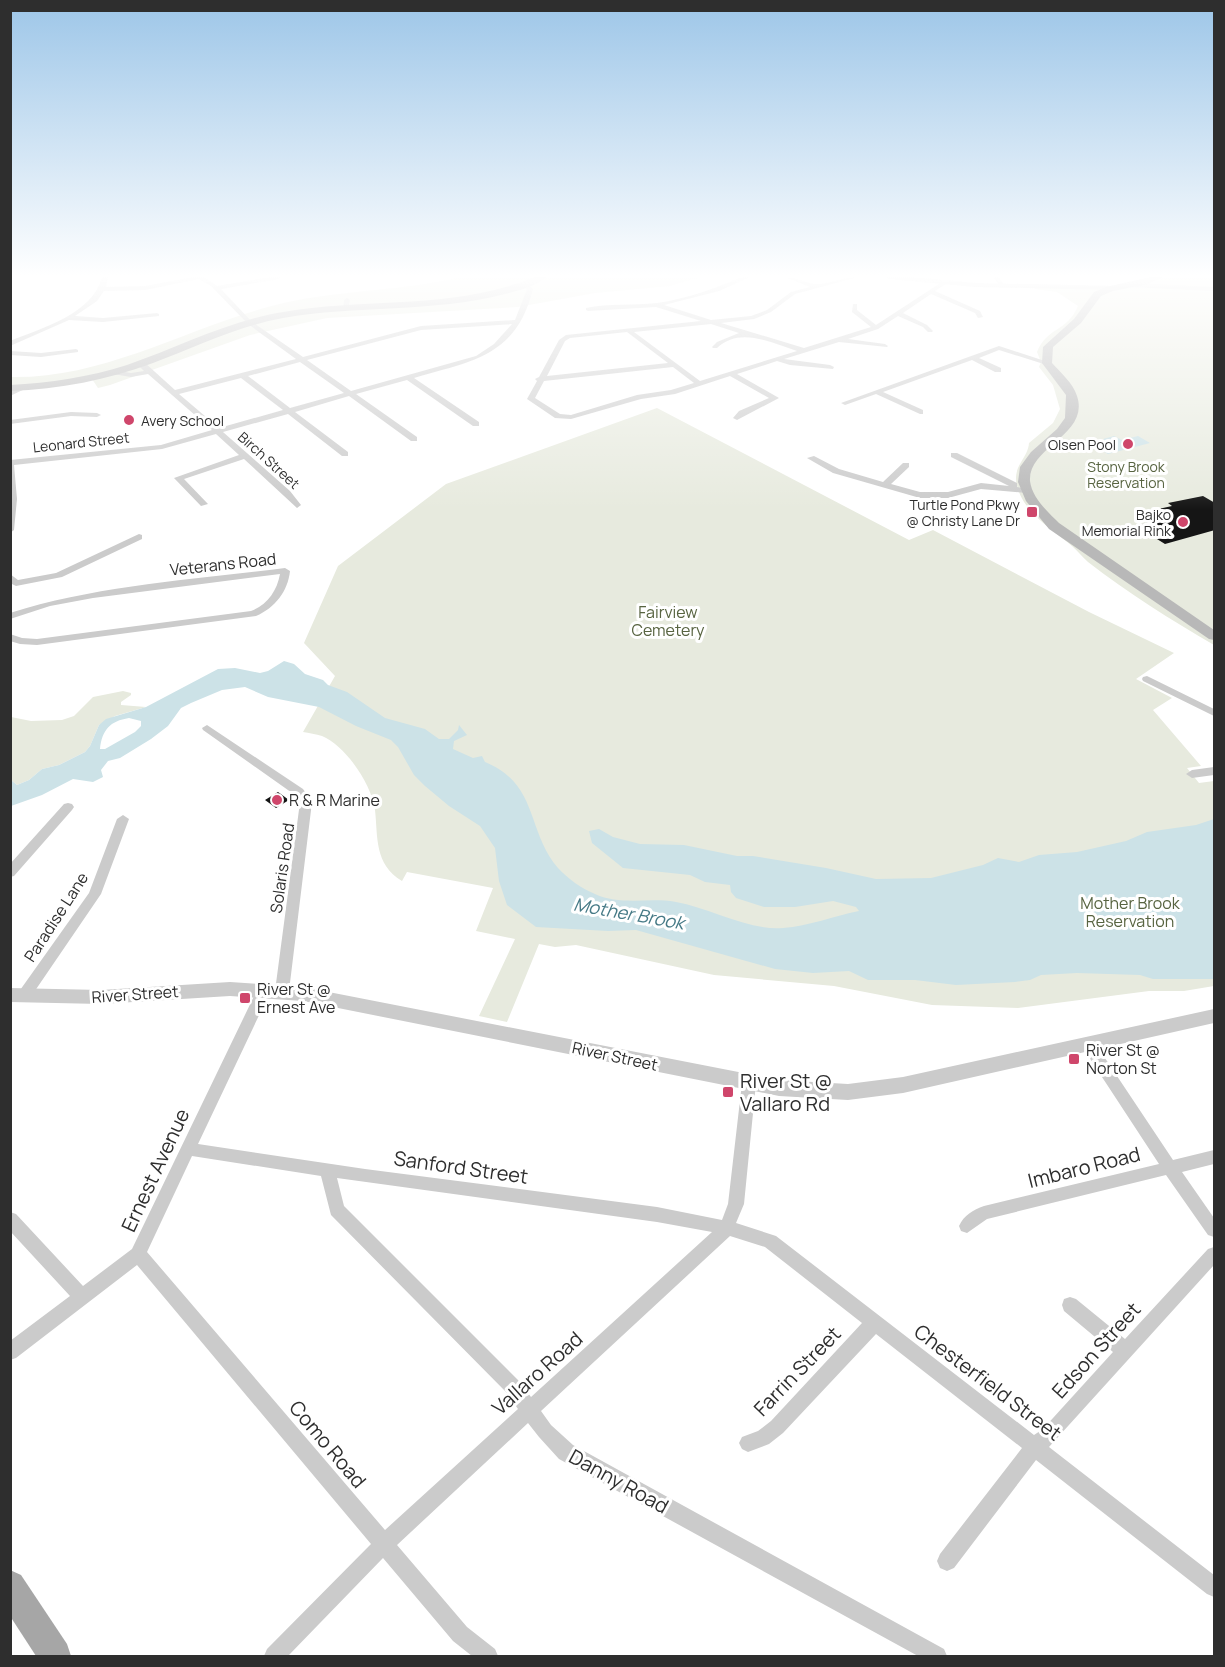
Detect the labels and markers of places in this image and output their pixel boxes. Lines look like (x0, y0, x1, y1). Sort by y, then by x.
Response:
place label: Avery School (141, 411, 224, 430)
marker: Avery School (122, 413, 136, 427)
place label: Olsen Pool (1048, 435, 1116, 454)
marker: Olsen Pool (1121, 437, 1135, 451)
place label: Turtle Pond Pkwy @ Christy Lane Dr (906, 495, 1021, 530)
marker: Turtle Pond Pkwy @ Christy Lane Dr (1025, 505, 1039, 519)
place label: Bajko Memorial Rink (1082, 505, 1172, 540)
marker: Bajko Memorial Rink (1176, 515, 1190, 529)
place label: R & R Marine (289, 789, 380, 811)
marker: R & R Marine (270, 793, 284, 807)
place label: River St @ Ernest Ave (257, 978, 335, 1018)
marker: River St @ Ernest Ave (238, 991, 252, 1005)
place label: River St @ Norton St (1086, 1039, 1160, 1079)
marker: River St @ Norton St (1067, 1052, 1081, 1066)
place label: River St @ Vallaro Rd (740, 1067, 832, 1117)
marker: River St @ Vallaro Rd (721, 1085, 735, 1099)

